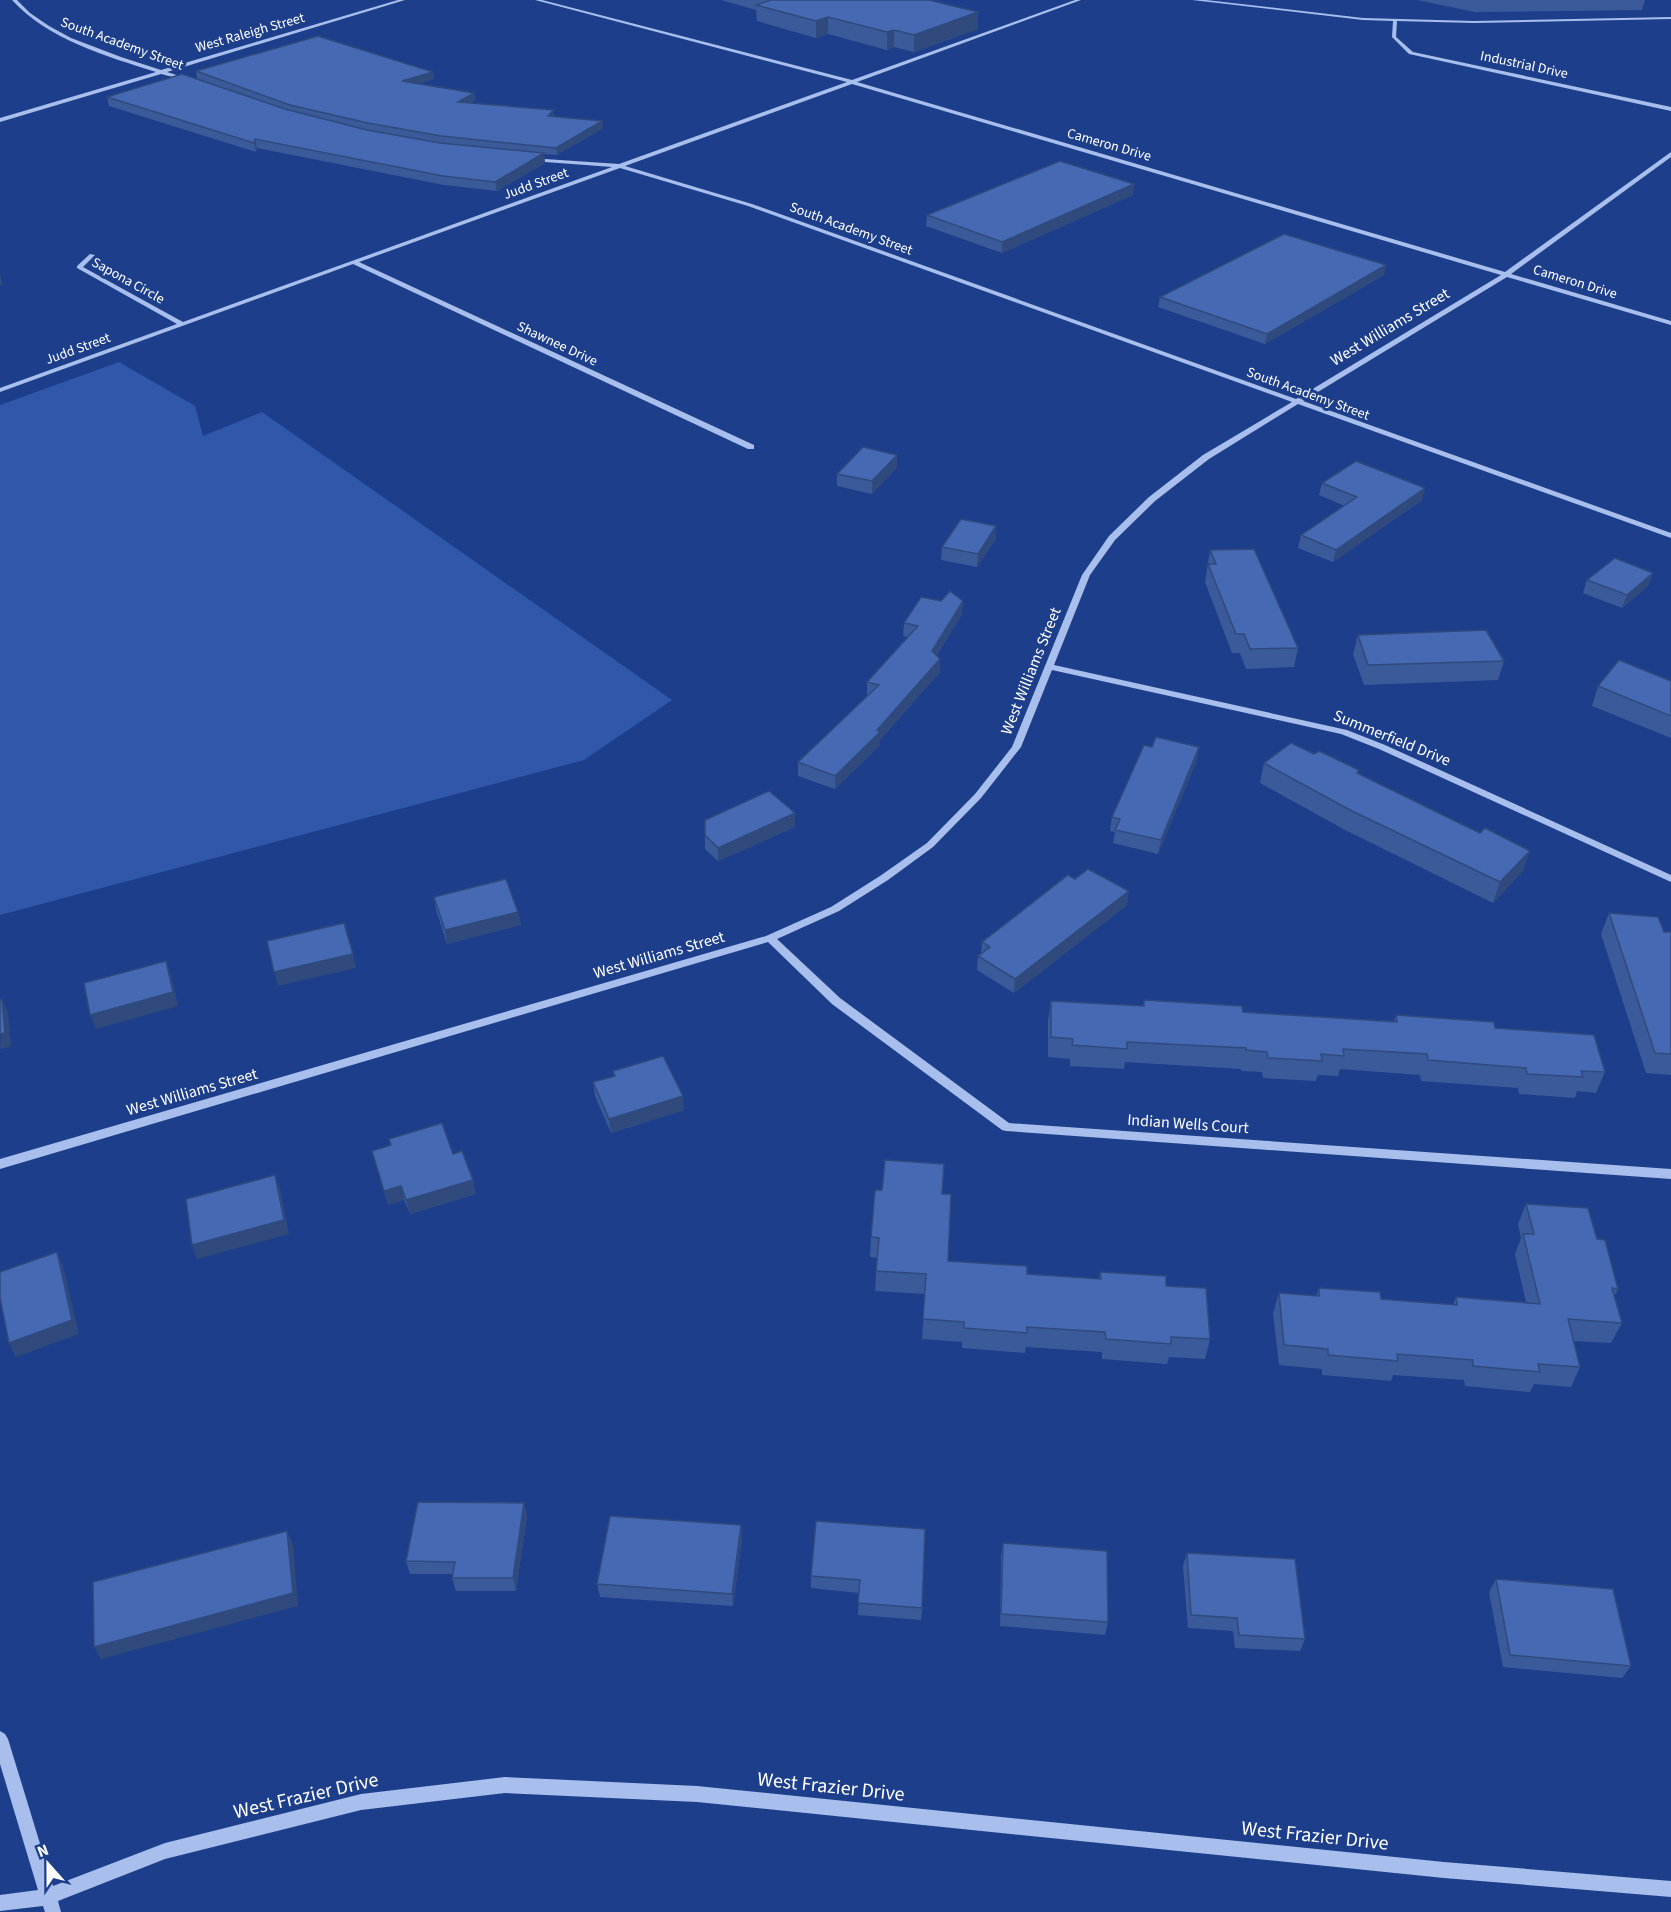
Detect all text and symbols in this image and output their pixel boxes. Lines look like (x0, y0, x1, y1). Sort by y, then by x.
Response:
street label: West Raleigh Street (193, 8, 307, 58)
street label: South Academy Street (58, 12, 186, 76)
street label: Industrial Drive (1478, 46, 1570, 84)
street label: Cameron Drive (1065, 123, 1153, 167)
street label: Judd Street (501, 163, 571, 205)
street label: South Academy Street (787, 197, 915, 261)
street label: Sapona Circle (88, 253, 168, 309)
street label: Cameron Drive (1531, 260, 1619, 304)
street label: West Williams Street (1326, 282, 1454, 371)
street label: Shawnee Drive (513, 317, 601, 371)
street label: Judd Street (43, 328, 113, 370)
street label: South Academy Street (1244, 362, 1372, 426)
street label: West Williams Street (995, 604, 1067, 738)
street label: Summerfield Drive (1330, 704, 1454, 772)
street label: West Williams Street (591, 926, 728, 984)
street label: West Williams Street (124, 1063, 261, 1121)
street label: Indian Wells Court (1126, 1109, 1250, 1139)
street label: West Frazier Drive (756, 1765, 906, 1809)
street label: West Frazier Drive (231, 1766, 381, 1826)
street label: West Frazier Drive (1240, 1814, 1390, 1858)
north arrow (18, 1834, 78, 1894)
text: N (34, 1839, 52, 1863)

